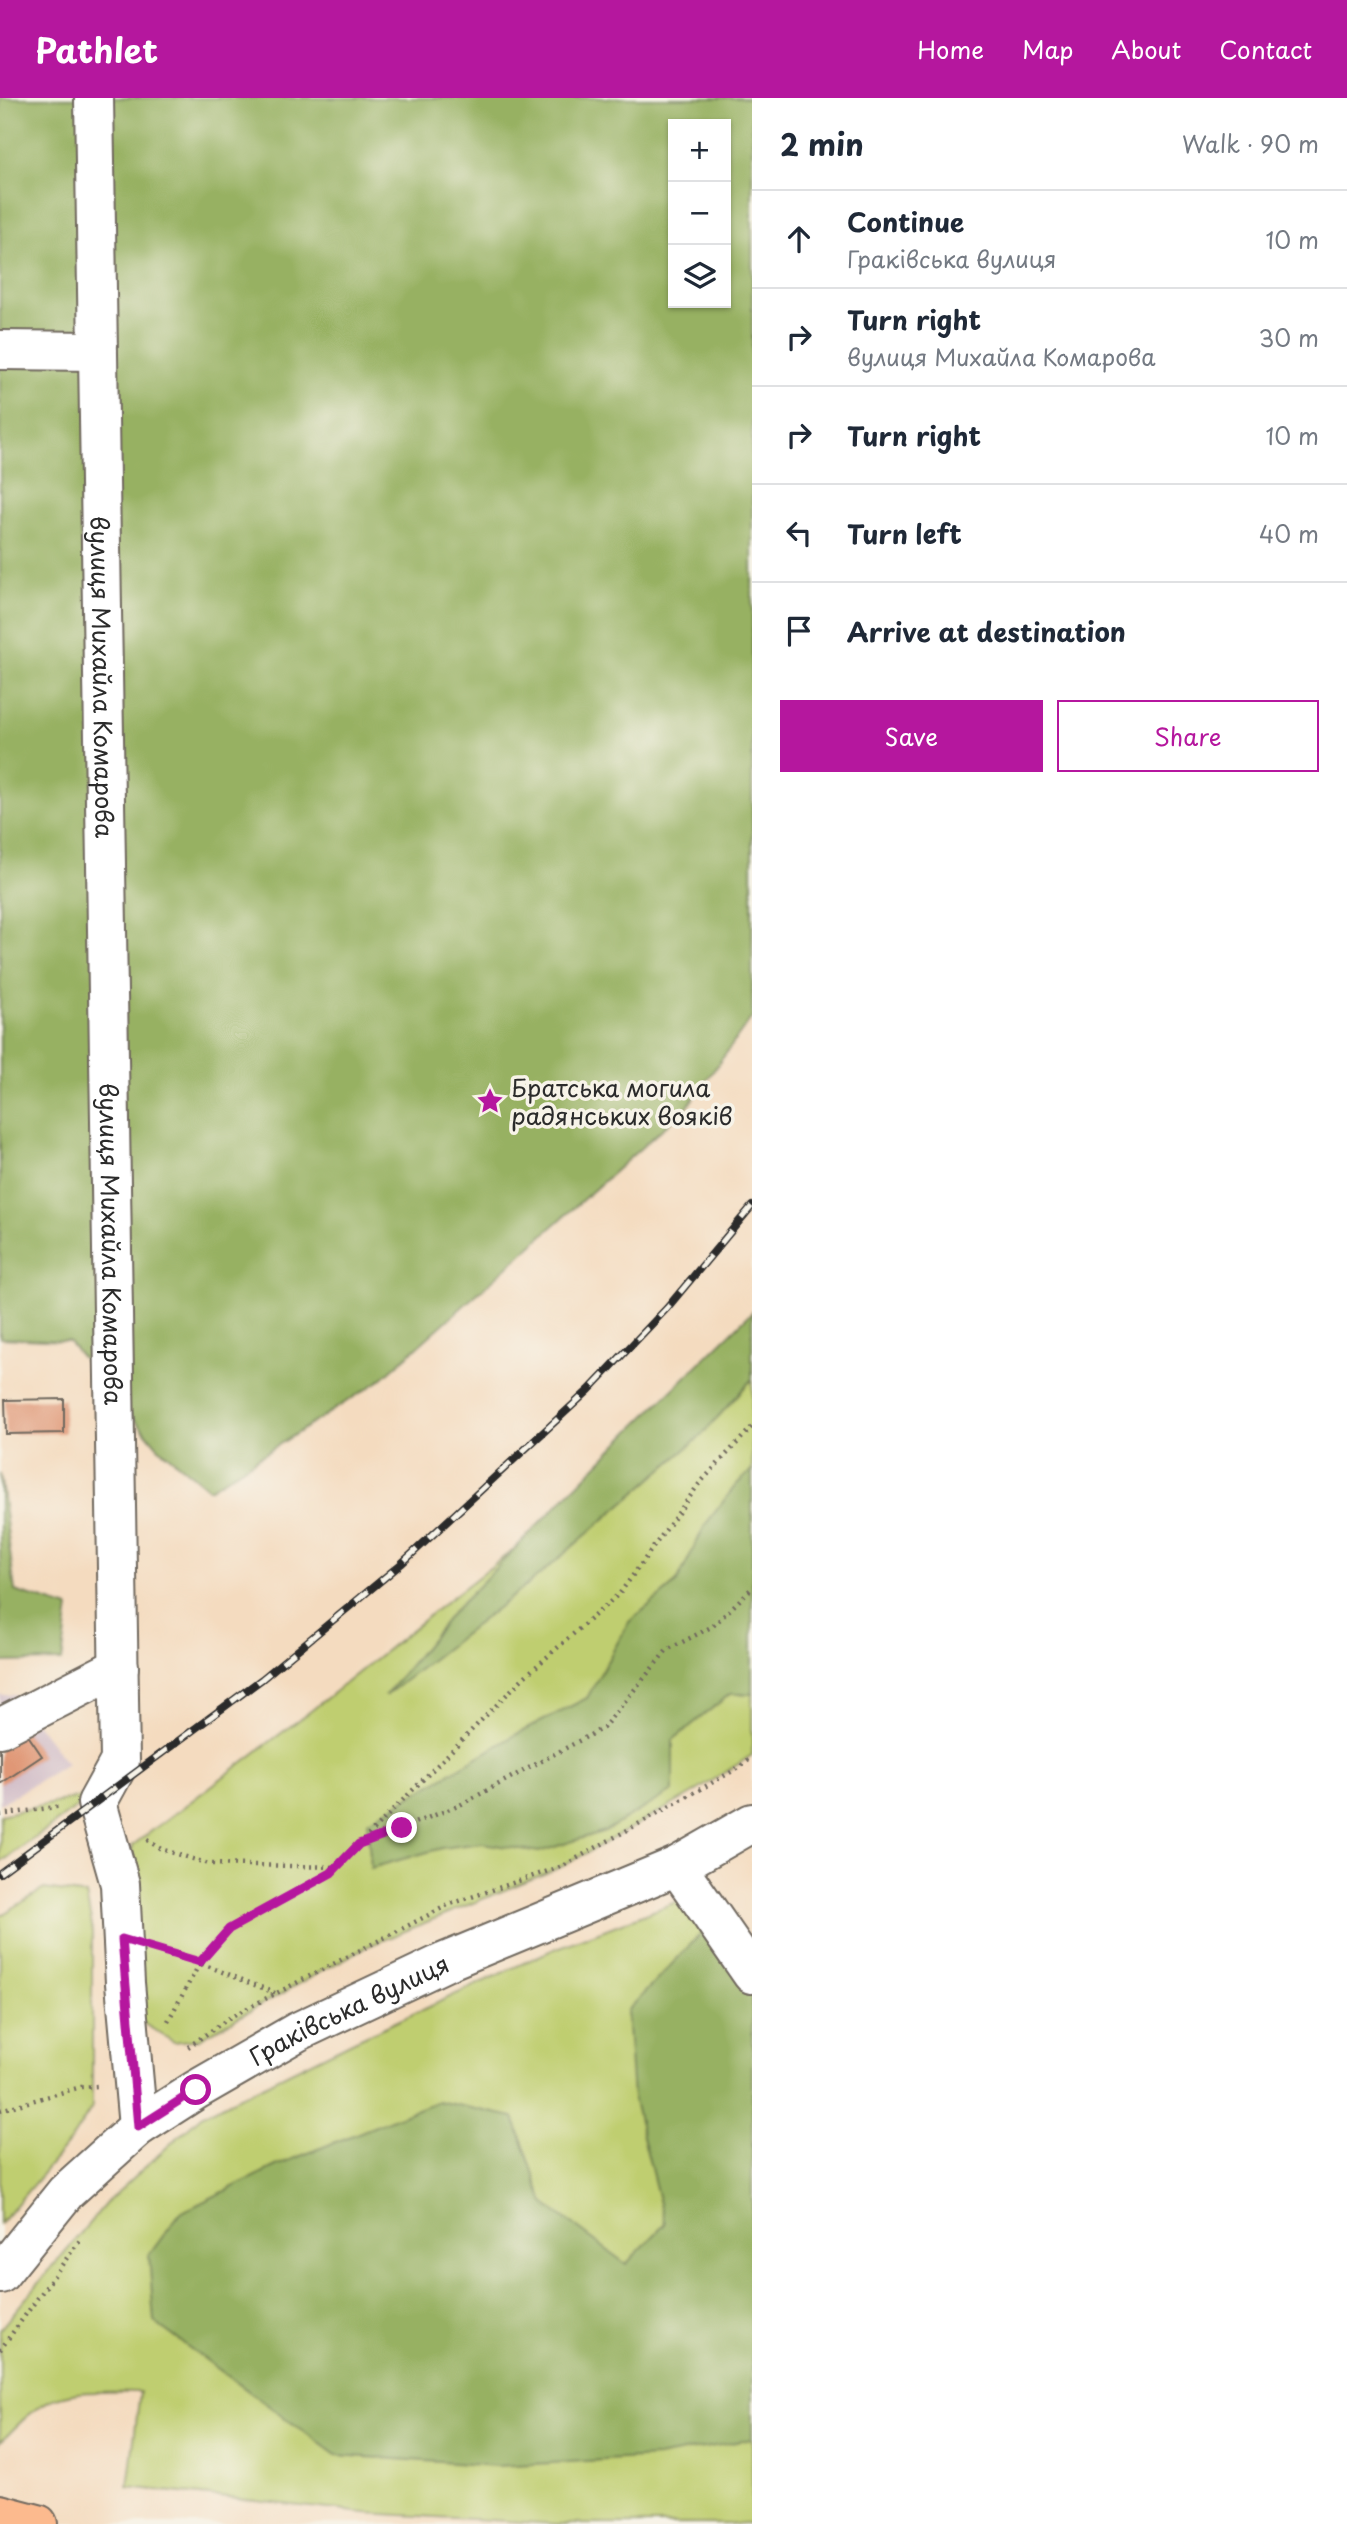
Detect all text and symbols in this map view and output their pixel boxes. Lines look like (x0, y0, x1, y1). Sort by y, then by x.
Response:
text: Pathlet (35, 24, 158, 74)
text: Home (917, 31, 984, 67)
text: Map (1022, 31, 1073, 67)
text: About (1111, 31, 1181, 67)
text: Contact (1219, 31, 1312, 67)
map controls (668, 119, 731, 308)
button: + (668, 119, 731, 182)
text: 2 min (780, 121, 864, 166)
text: Walk · 90 m (1182, 126, 1319, 161)
button: − (668, 182, 731, 245)
text: Continue (847, 202, 964, 241)
icon: ahead (780, 220, 818, 258)
text: 10 m (1265, 222, 1319, 257)
text: Граківська вулиця (847, 241, 1056, 276)
button: layers (668, 245, 731, 308)
text: Turn right (847, 300, 981, 339)
icon: right (780, 318, 818, 356)
text: 30 m (1258, 320, 1319, 355)
text: вулиця Михайла Комарова (847, 339, 1156, 374)
icon: right (780, 416, 818, 454)
text: Turn right (847, 416, 981, 455)
text: 10 m (1265, 418, 1319, 453)
icon: left (780, 514, 818, 552)
text: Turn left (847, 514, 962, 553)
street label: вулиця Михайла Комарова (83, 516, 124, 838)
text: 40 m (1259, 516, 1319, 551)
icon: arrive (780, 612, 818, 650)
text: Arrive at destination (847, 612, 1126, 651)
button: Save (780, 700, 1043, 772)
button: Share (1057, 700, 1319, 772)
place label: Братська могила радянських вояків (511, 1069, 733, 1133)
street label: вулиця Михайла Комарова (91, 1083, 132, 1405)
place icon: Братська могила радянських вояків (475, 1086, 505, 1116)
route end (386, 1812, 417, 1843)
street label: Граківська вулиця (242, 1945, 455, 2074)
route start (180, 2074, 211, 2105)

